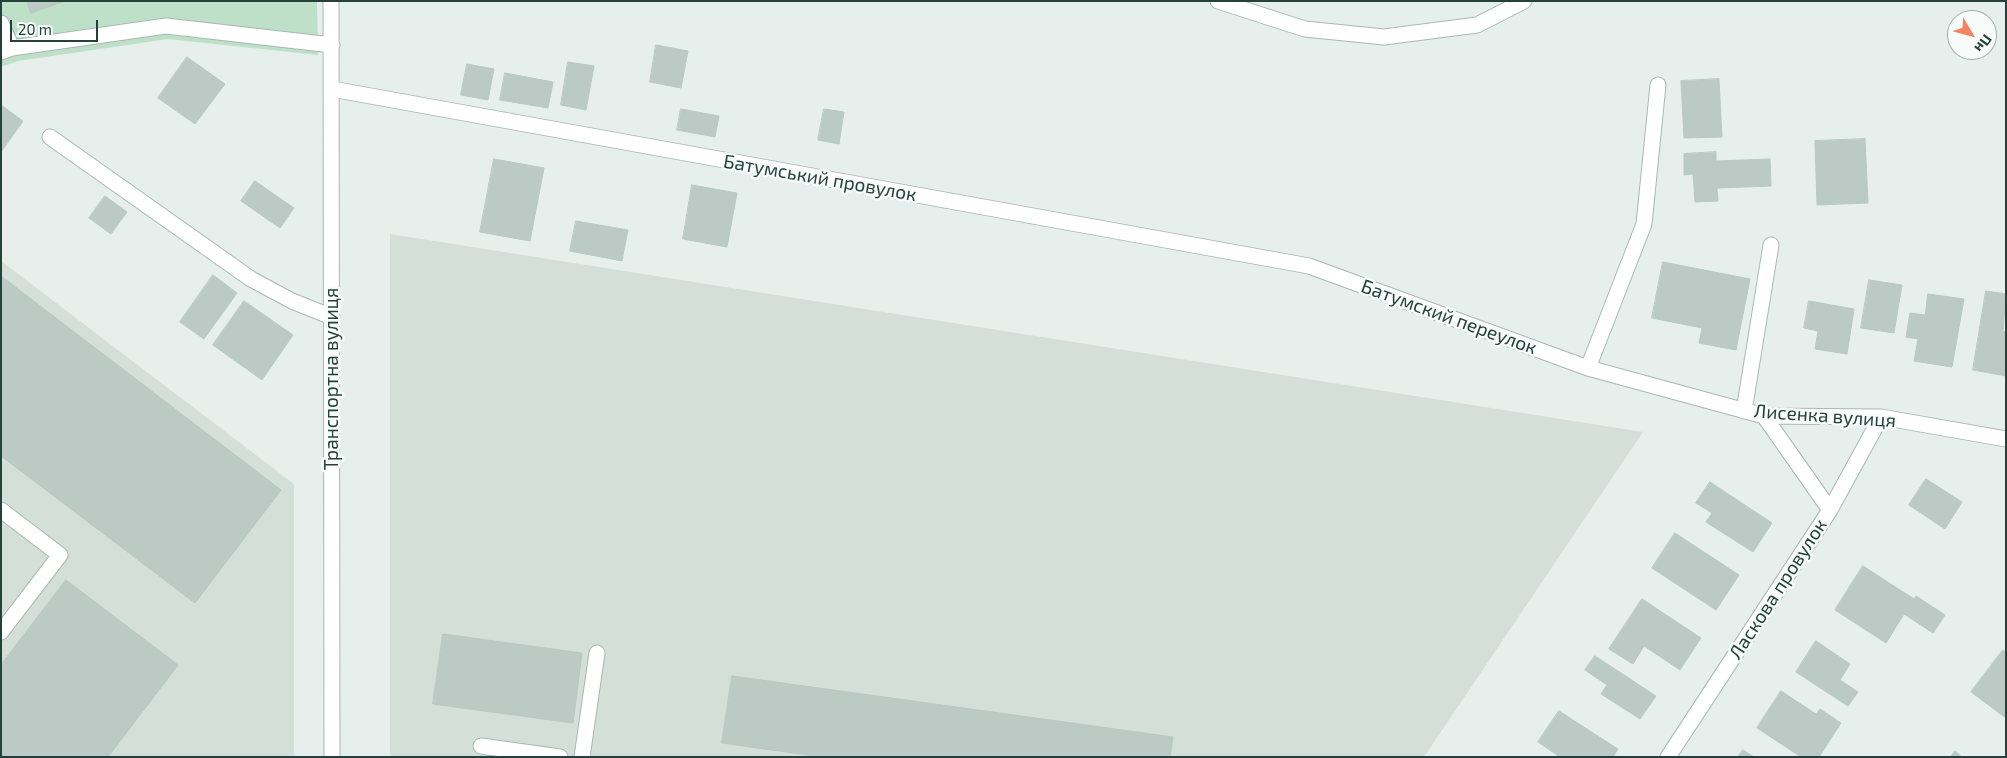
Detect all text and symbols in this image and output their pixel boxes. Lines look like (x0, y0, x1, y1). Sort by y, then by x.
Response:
scale bar (12, 10, 100, 42)
north arrow (1947, 10, 1997, 60)
text: 20 m (18, 20, 52, 38)
text: Пн (1971, 31, 1996, 56)
street label: Батумський провулок (722, 150, 918, 206)
street label: Батумский переулок (1358, 275, 1540, 359)
street label: Транспортна вулиця (321, 288, 343, 470)
street label: Лисенка вулиця (1753, 400, 1897, 432)
street label: Ласкова провулок (1724, 515, 1832, 663)

